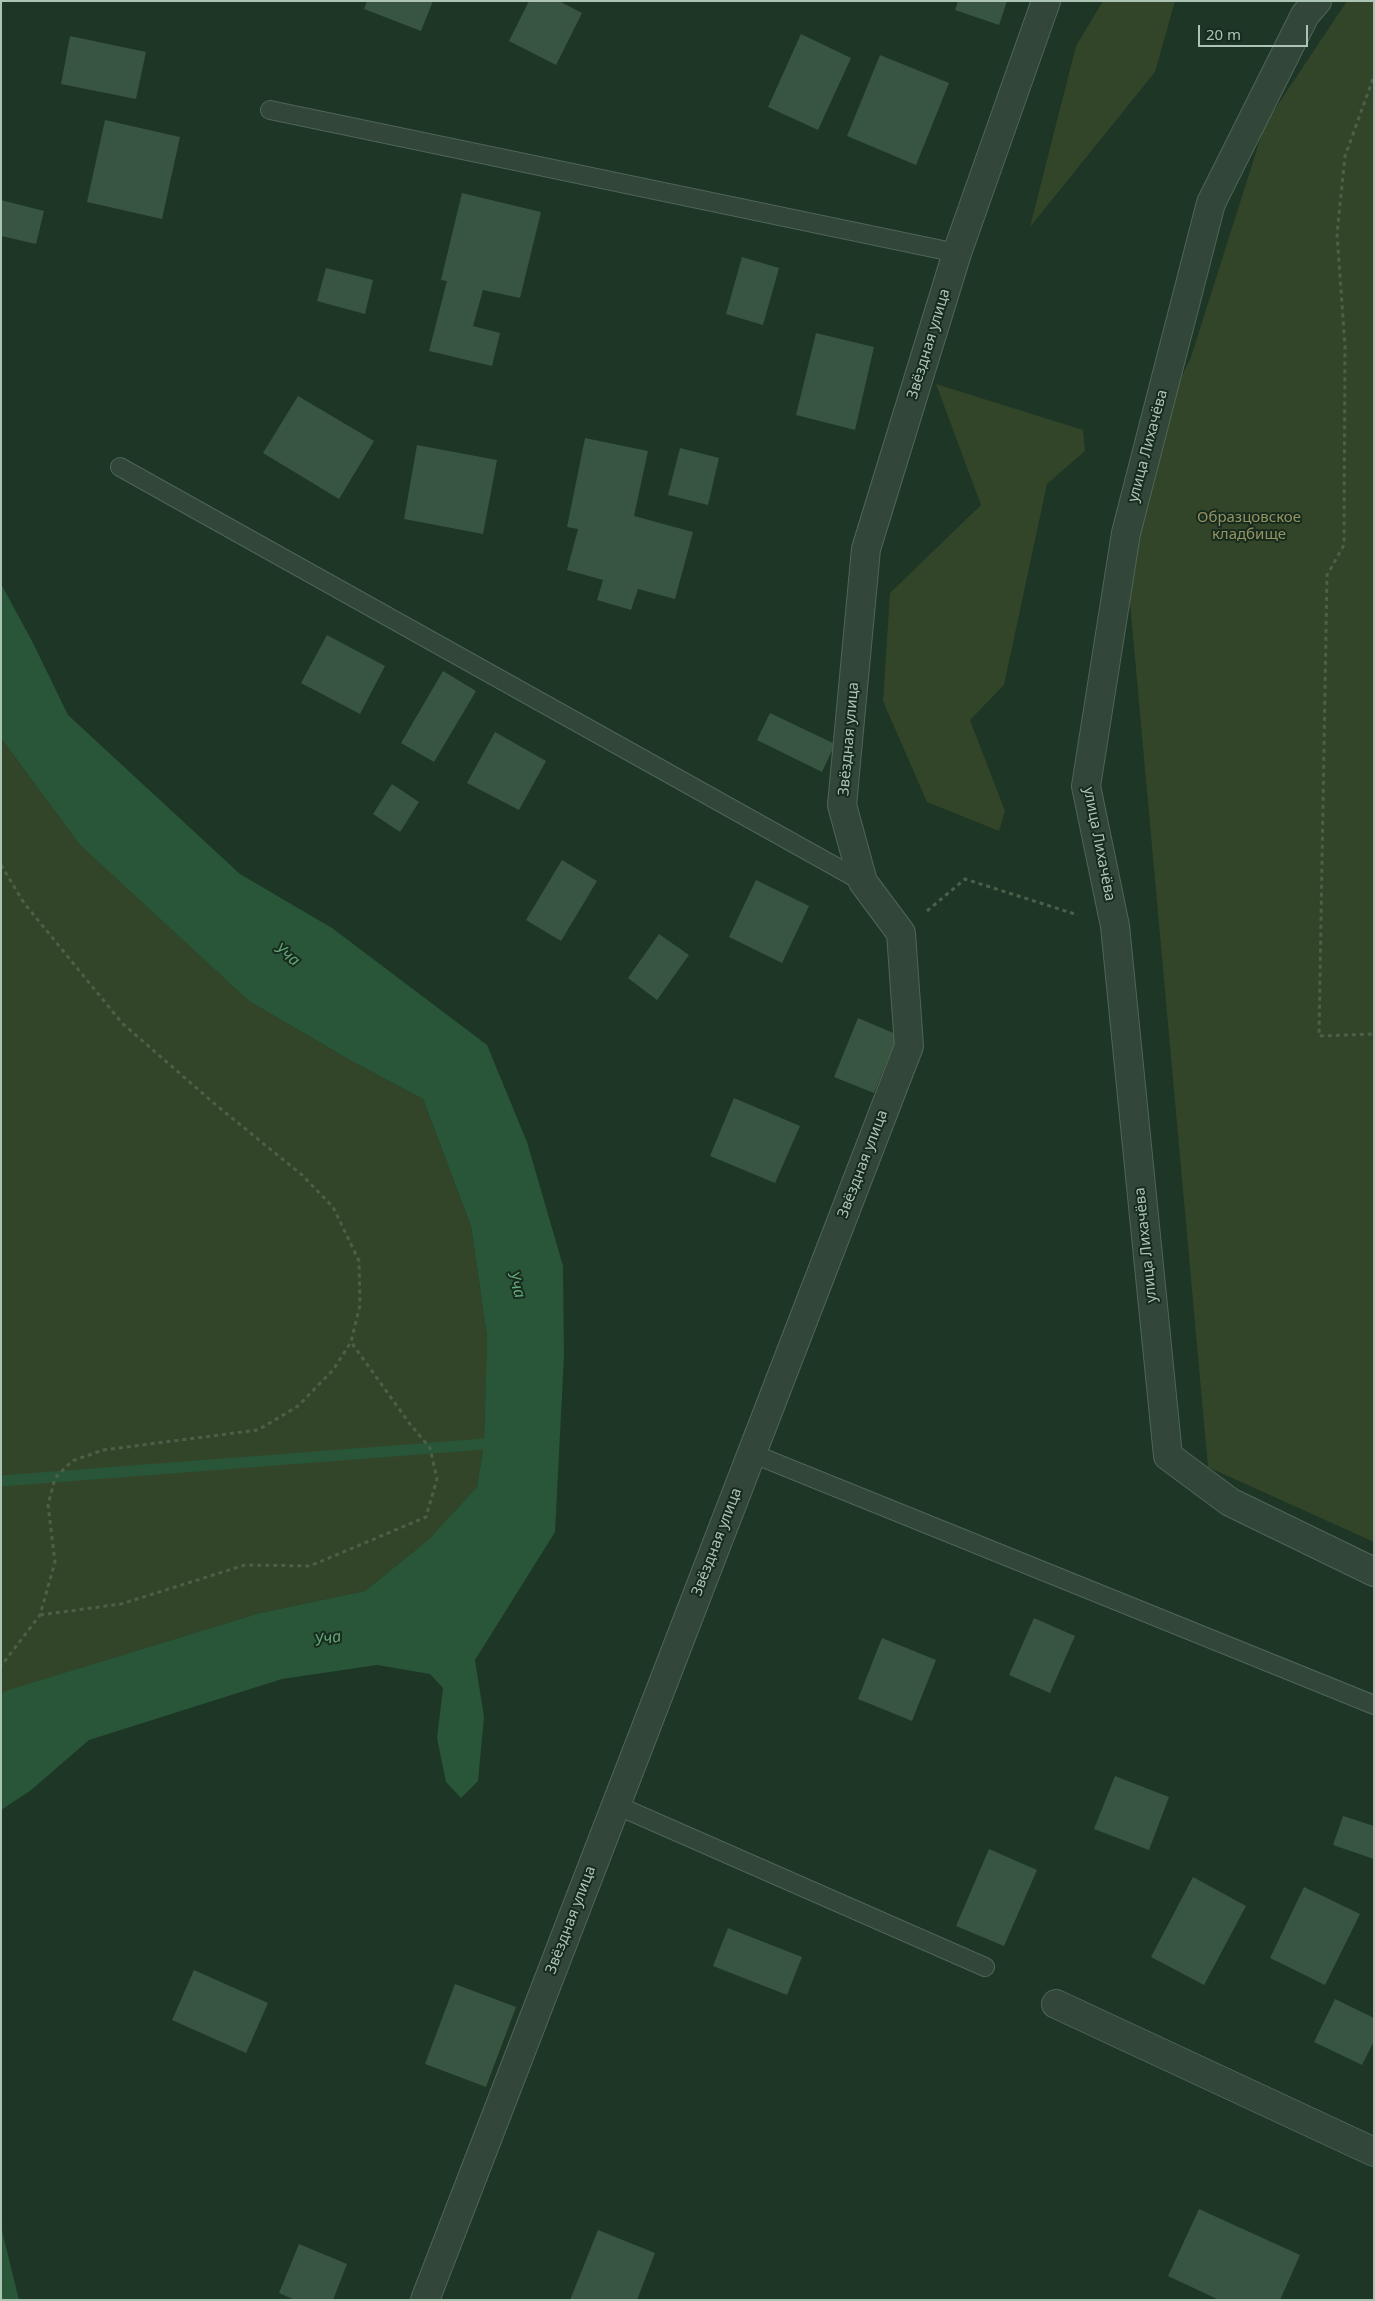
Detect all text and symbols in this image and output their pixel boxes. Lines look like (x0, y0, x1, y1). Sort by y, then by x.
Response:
scale bar (1200, 15, 1310, 47)
text: 20 m (1206, 24, 1241, 44)
street label: Звёздная улица (904, 287, 954, 401)
street label: улица Лихачёва (1124, 388, 1172, 504)
park label: Образцовское кладбище (1197, 509, 1301, 544)
street label: Звёздная улица (835, 681, 863, 797)
street label: улица Лихачёва (1079, 785, 1119, 903)
water label: Уча (271, 939, 303, 971)
street label: Звёздная улица (834, 1107, 892, 1221)
street label: улица Лихачёва (1131, 1186, 1161, 1304)
water label: Уча (503, 1269, 529, 1301)
street label: Звёздная улица (688, 1485, 746, 1599)
water label: Уча (313, 1627, 343, 1651)
street label: Звёздная улица (542, 1863, 600, 1977)

